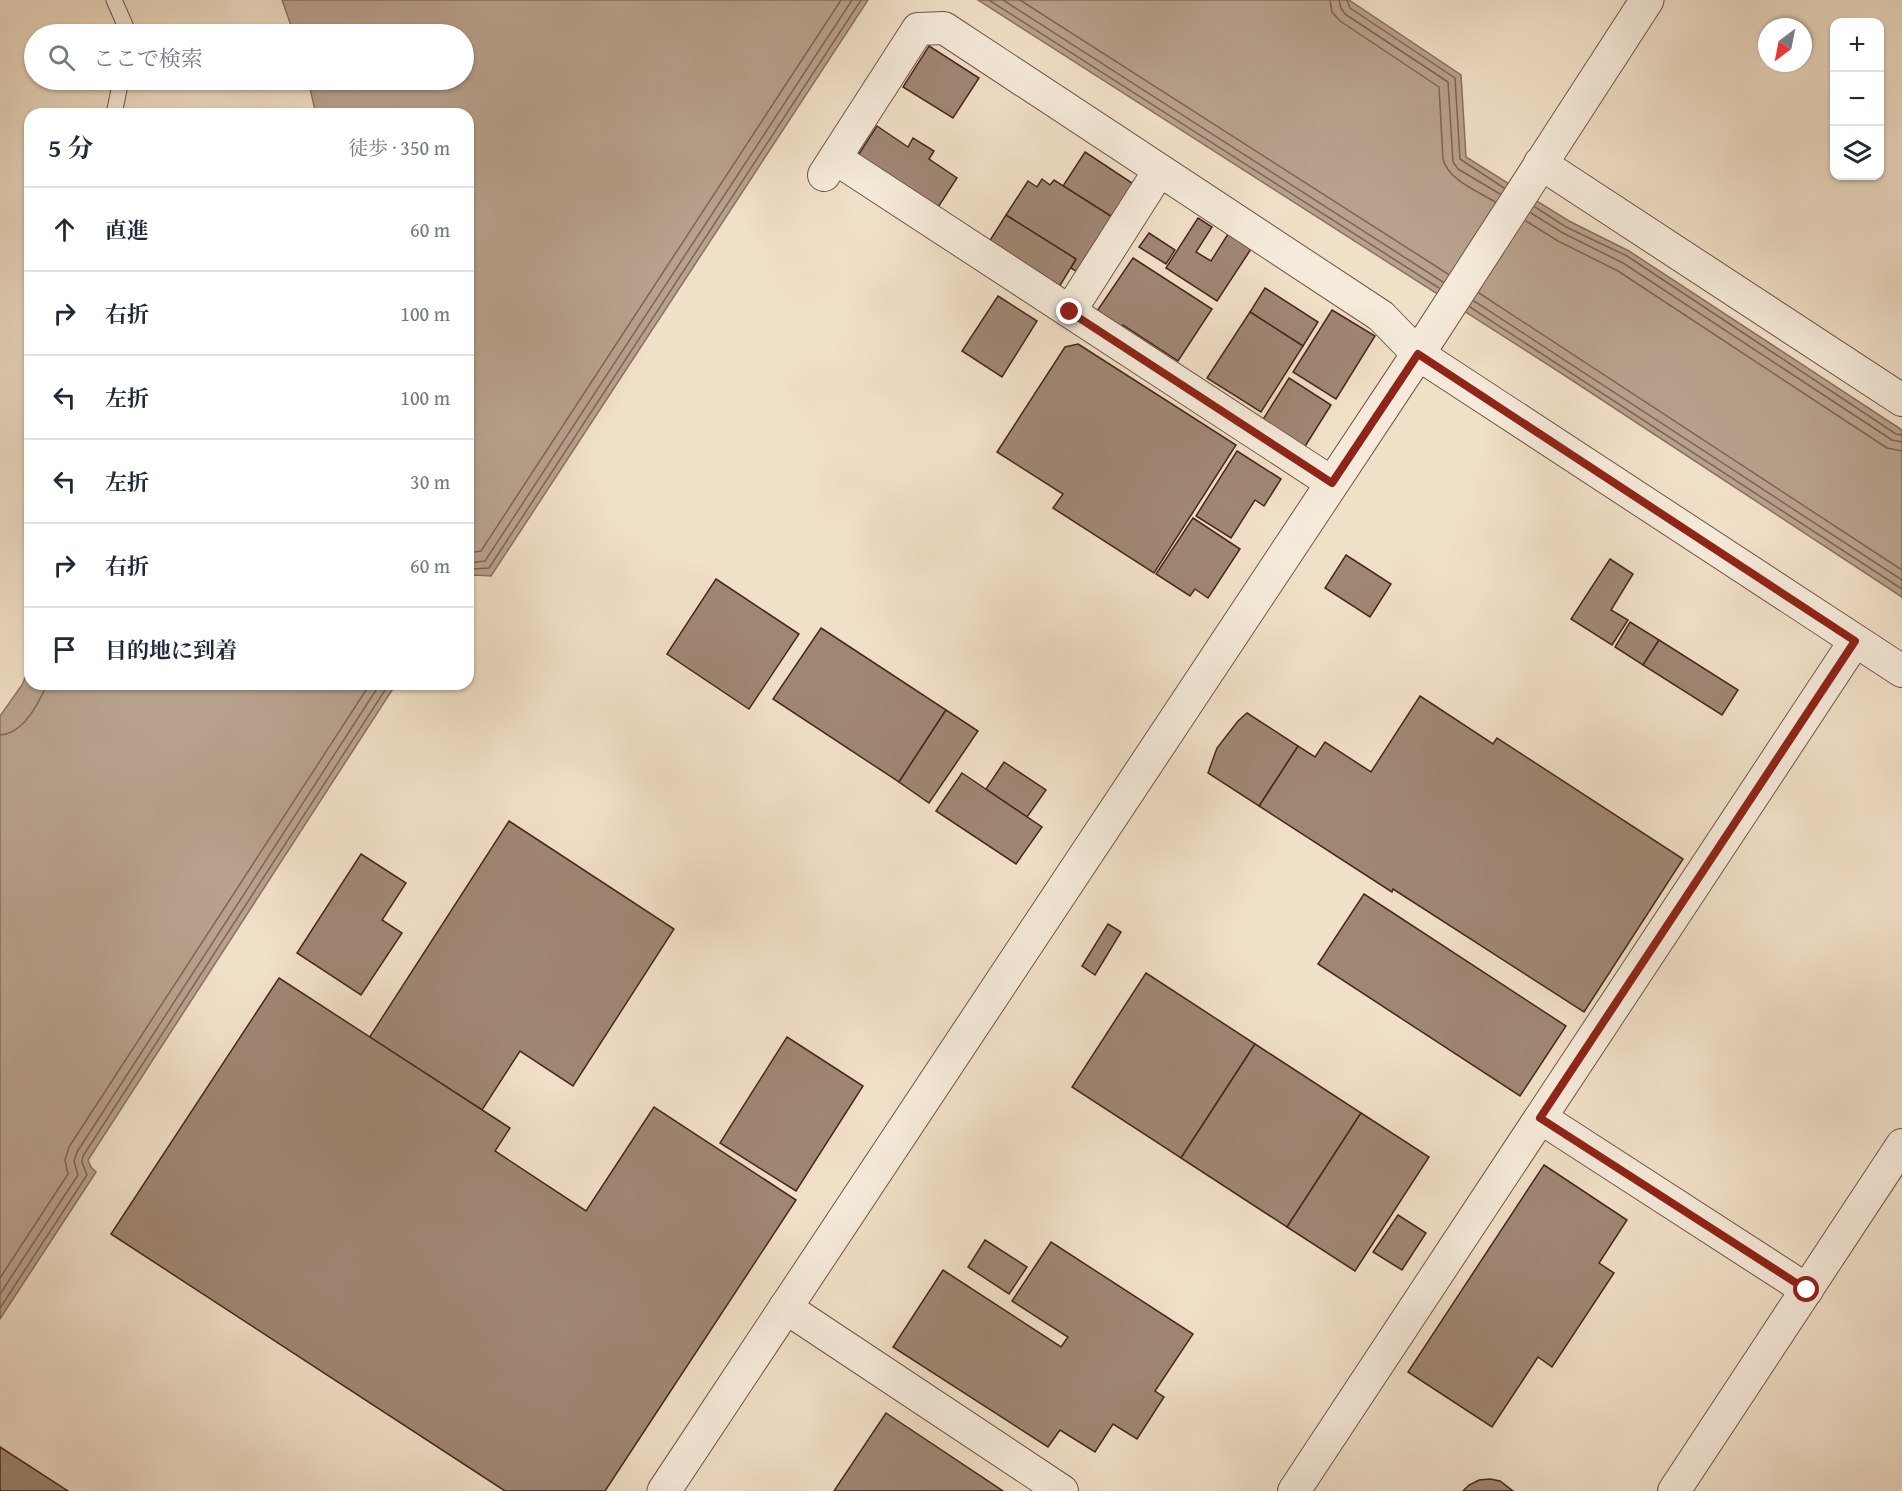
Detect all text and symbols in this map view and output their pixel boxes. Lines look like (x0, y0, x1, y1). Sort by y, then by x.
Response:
north arrow (1758, 18, 1812, 72)
map controls (1830, 18, 1884, 180)
button: + (1830, 18, 1884, 72)
search box (24, 24, 474, 90)
icon: search (45, 41, 78, 74)
text: ここで検索 (93, 42, 203, 74)
button: − (1830, 72, 1884, 126)
button: layers (1830, 126, 1884, 180)
text: 5 分 (48, 128, 93, 167)
text: 徒歩 · 350 m (348, 133, 450, 162)
icon: ahead (48, 213, 81, 246)
text: 直進 (105, 214, 149, 246)
text: 60 m (410, 215, 450, 244)
icon: right (48, 297, 81, 330)
text: 右折 (105, 298, 149, 330)
route end (1056, 298, 1082, 324)
text: 100 m (400, 299, 450, 328)
icon: left (48, 381, 81, 414)
text: 左折 (105, 382, 149, 414)
text: 100 m (400, 383, 450, 412)
icon: left (48, 465, 81, 498)
text: 左折 (105, 466, 149, 498)
text: 30 m (410, 467, 450, 496)
icon: right (48, 549, 81, 582)
text: 右折 (105, 550, 149, 582)
text: 60 m (410, 551, 450, 580)
icon: arrive (48, 633, 81, 666)
text: 目的地に到着 (105, 634, 237, 666)
route start (1793, 1276, 1819, 1302)

